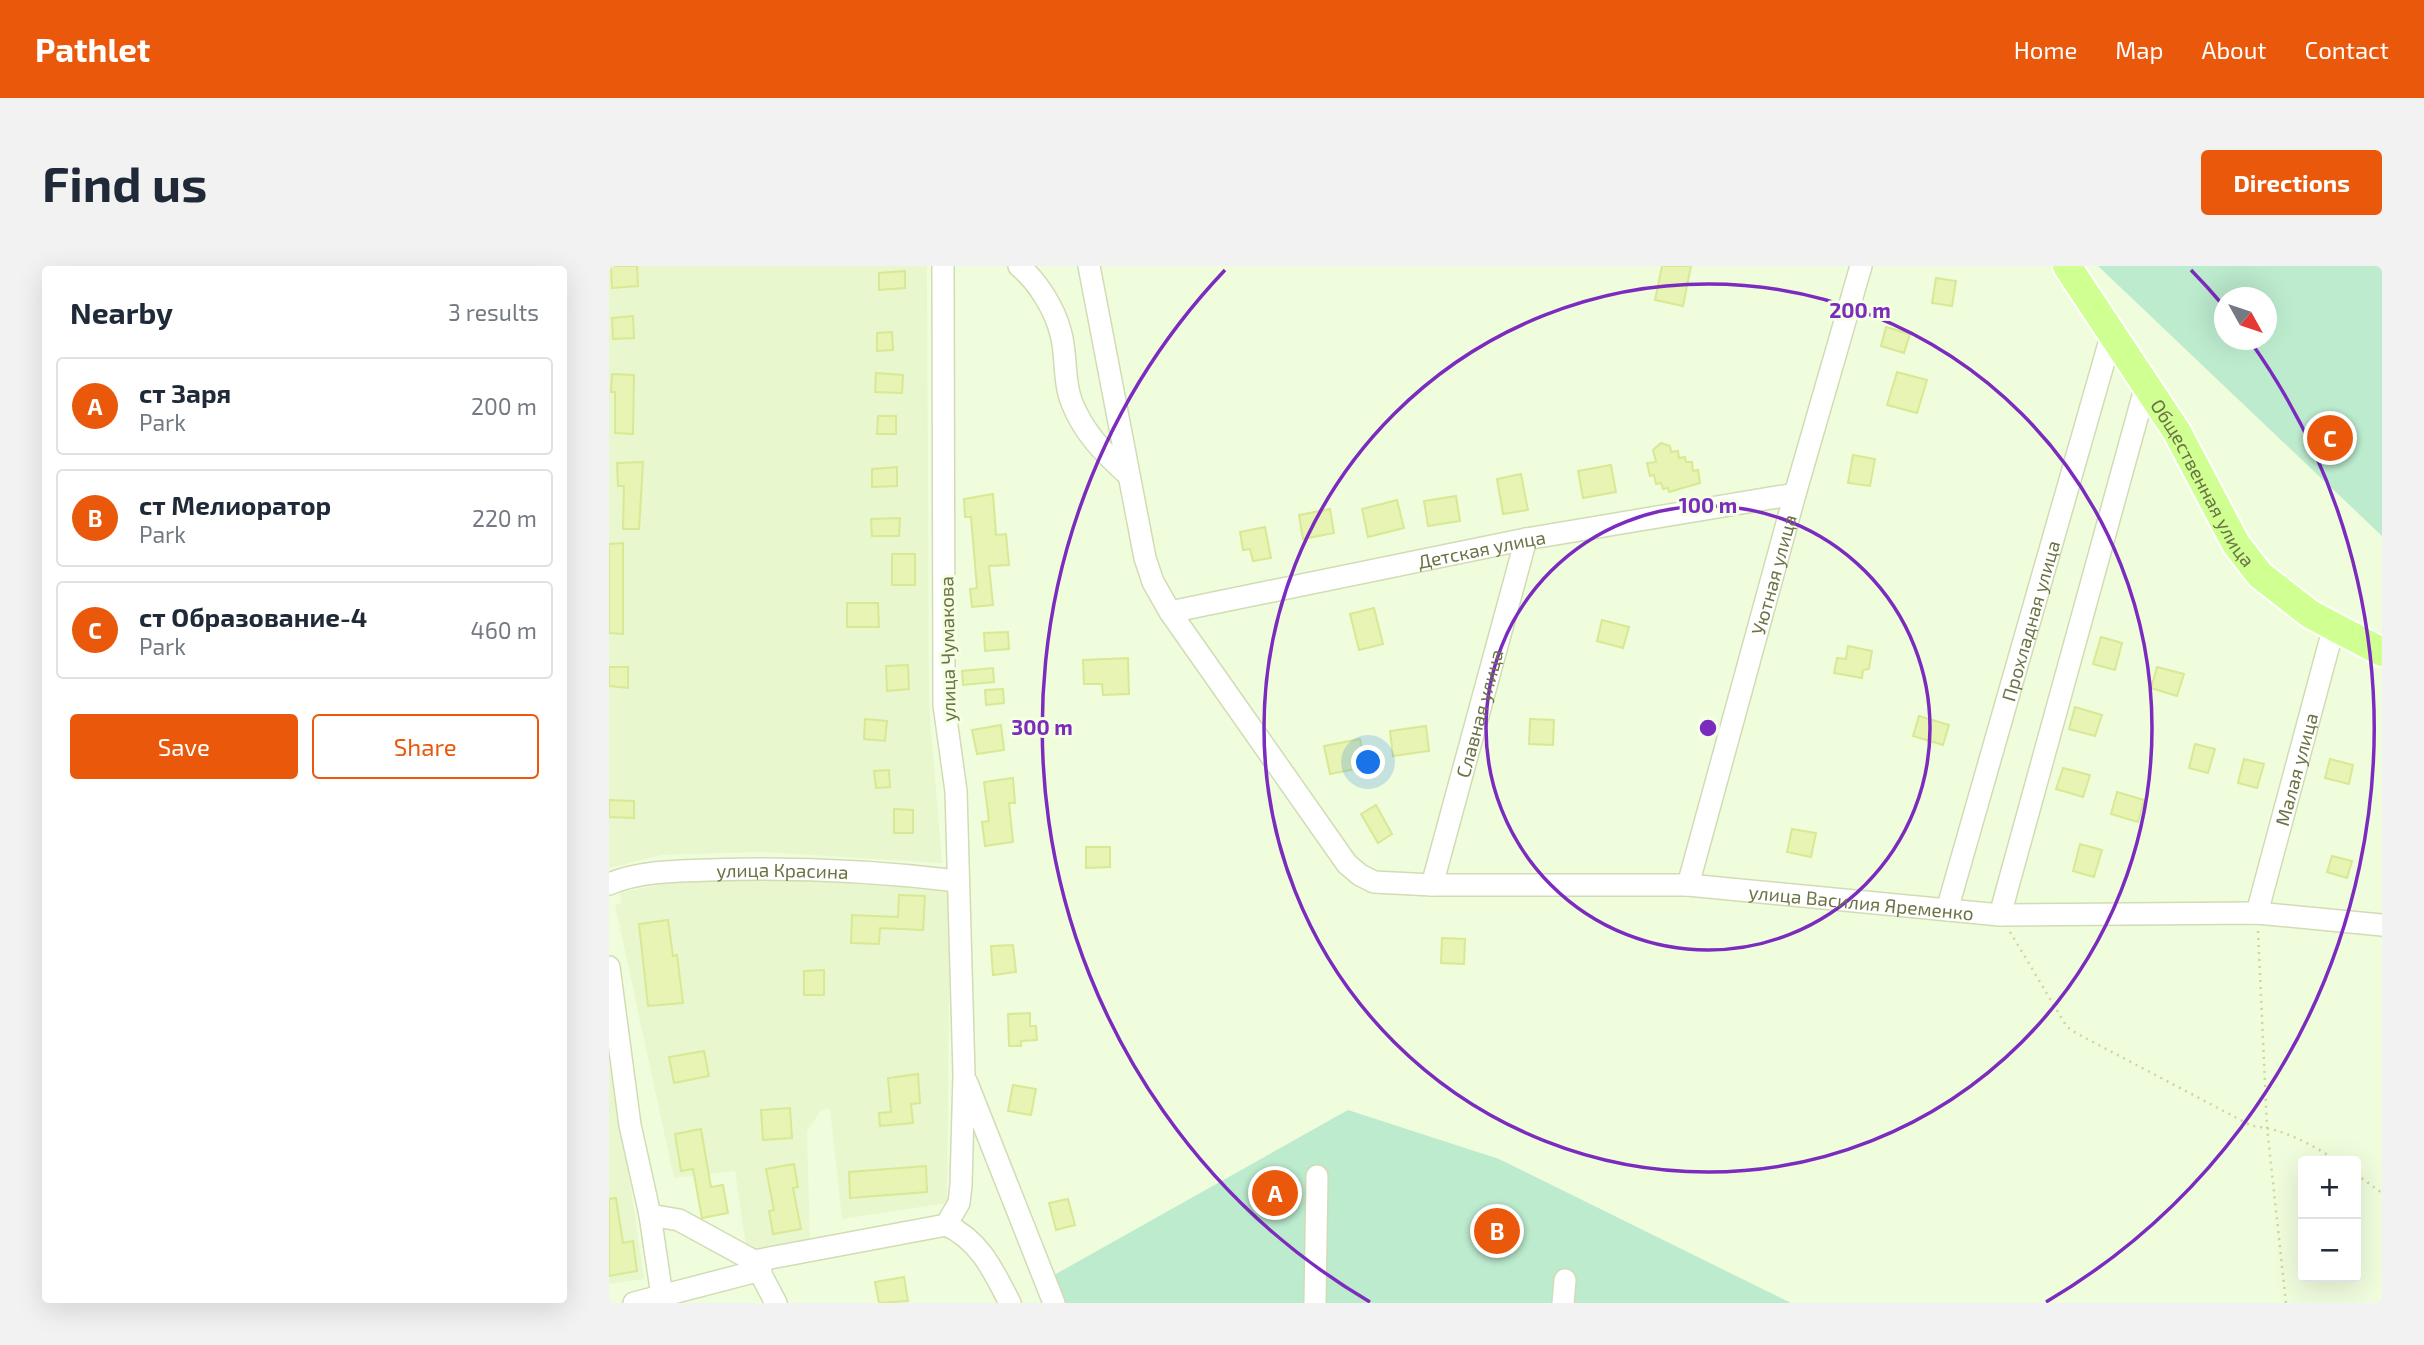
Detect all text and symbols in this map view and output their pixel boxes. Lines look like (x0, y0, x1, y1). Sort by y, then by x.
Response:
text: Pathlet (35, 29, 150, 69)
text: Home (2014, 35, 2077, 64)
text: Map (2115, 35, 2163, 64)
text: About (2201, 35, 2267, 64)
text: Contact (2305, 35, 2389, 64)
button: Directions (2201, 150, 2382, 215)
text: Find us (42, 153, 207, 212)
north arrow (2214, 287, 2277, 350)
text: Nearby (70, 294, 173, 330)
text: 200 m (1829, 297, 1891, 322)
text: 3 results (448, 298, 539, 326)
text: ст Заря (139, 377, 231, 408)
text: A (87, 392, 103, 420)
text: 200 m (471, 392, 537, 420)
street label: Общественная улица (2147, 394, 2260, 571)
text: Park (139, 408, 186, 436)
pin: C (2307, 412, 2353, 464)
text: ст Мелиоратор (139, 489, 331, 520)
text: 100 m (1679, 492, 1737, 517)
text: B (88, 504, 102, 532)
text: 220 m (472, 504, 537, 532)
street label: Уютная улица (1746, 512, 1800, 637)
text: Park (139, 520, 186, 548)
street label: Детская улица (1416, 524, 1547, 572)
street label: Прохладная улица (1996, 538, 2064, 704)
street label: улица Чумакова (934, 576, 961, 722)
text: ст Образование-4 (139, 601, 367, 632)
text: C (88, 616, 102, 644)
text: 460 m (471, 616, 537, 644)
text: Park (139, 632, 186, 660)
street label: Славная улица (1450, 647, 1507, 780)
street label: Малая улица (2269, 710, 2322, 828)
button: Save (70, 714, 298, 779)
button: Share (312, 714, 539, 779)
text: 300 m (1011, 714, 1073, 739)
centre of rings (1696, 716, 1720, 740)
your location (1351, 745, 1385, 779)
street label: улица Красина (716, 858, 849, 883)
street label: улица Василия Яременко (1748, 879, 1975, 924)
map controls (2298, 1156, 2361, 1282)
button: + (2298, 1156, 2361, 1219)
pin: A (1252, 1167, 1298, 1219)
pin: B (1474, 1205, 1520, 1257)
button: − (2298, 1219, 2361, 1282)

